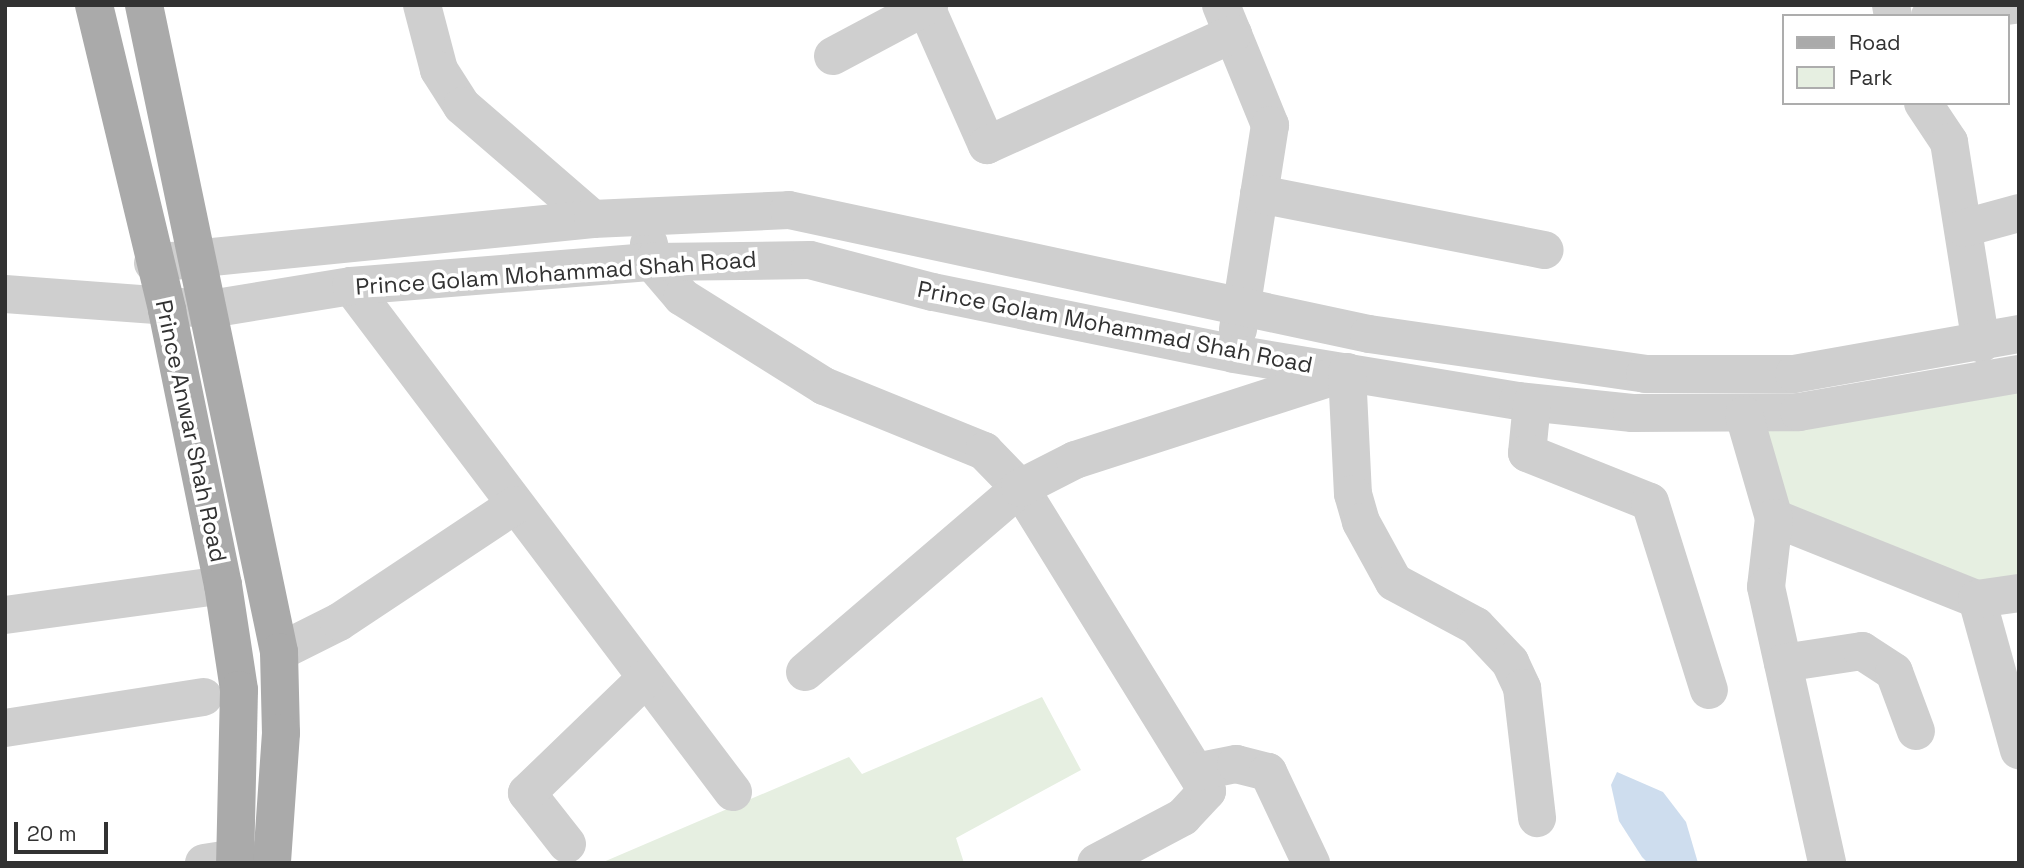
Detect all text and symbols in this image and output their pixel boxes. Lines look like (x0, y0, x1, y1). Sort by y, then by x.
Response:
legend (1783, 14, 2010, 105)
text: Road (1849, 29, 1901, 56)
text: Park (1849, 64, 1893, 91)
street label: Prince Golam Mohammad Shah Road (355, 245, 757, 301)
street label: Prince Golam Mohammad Shah Road (915, 275, 1315, 379)
street label: Prince Anwar Shah Road (150, 297, 232, 565)
scale bar (18, 808, 112, 852)
text: 20 m (27, 820, 77, 847)

